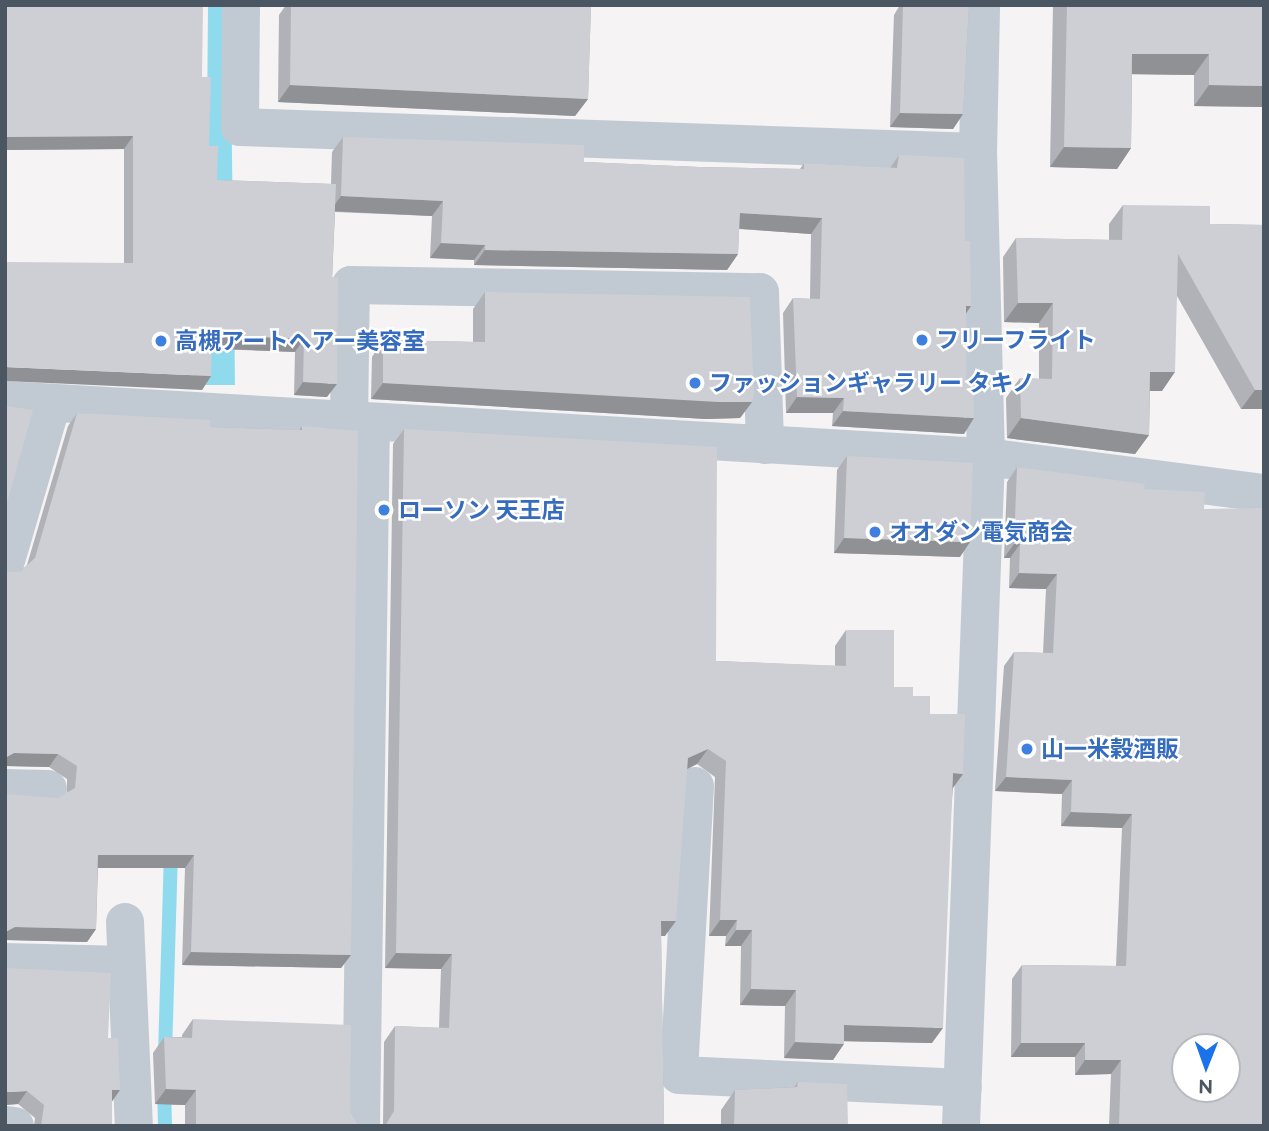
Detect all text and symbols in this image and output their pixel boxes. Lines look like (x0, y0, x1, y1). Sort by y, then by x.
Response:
place label: フリーフライト (936, 326, 1097, 354)
place label: 高槻アートヘアー美容室 (175, 327, 425, 355)
marker: フリーフライト (914, 332, 930, 348)
marker: 高槻アートヘアー美容室 (153, 333, 169, 349)
place label: ファッションギャラリー タキノ (709, 369, 1037, 397)
marker: ファッションギャラリー タキノ (687, 375, 703, 391)
place label: ローソン 天王店 (398, 496, 565, 524)
marker: ローソン 天王店 (376, 502, 392, 518)
place label: オオダン電気商会 (889, 518, 1073, 546)
marker: オオダン電気商会 (867, 524, 883, 540)
place label: 山一米穀酒販 (1041, 735, 1179, 763)
marker: 山一米穀酒販 (1019, 741, 1035, 757)
north arrow (1171, 1033, 1241, 1103)
text: N (1198, 1076, 1213, 1098)

